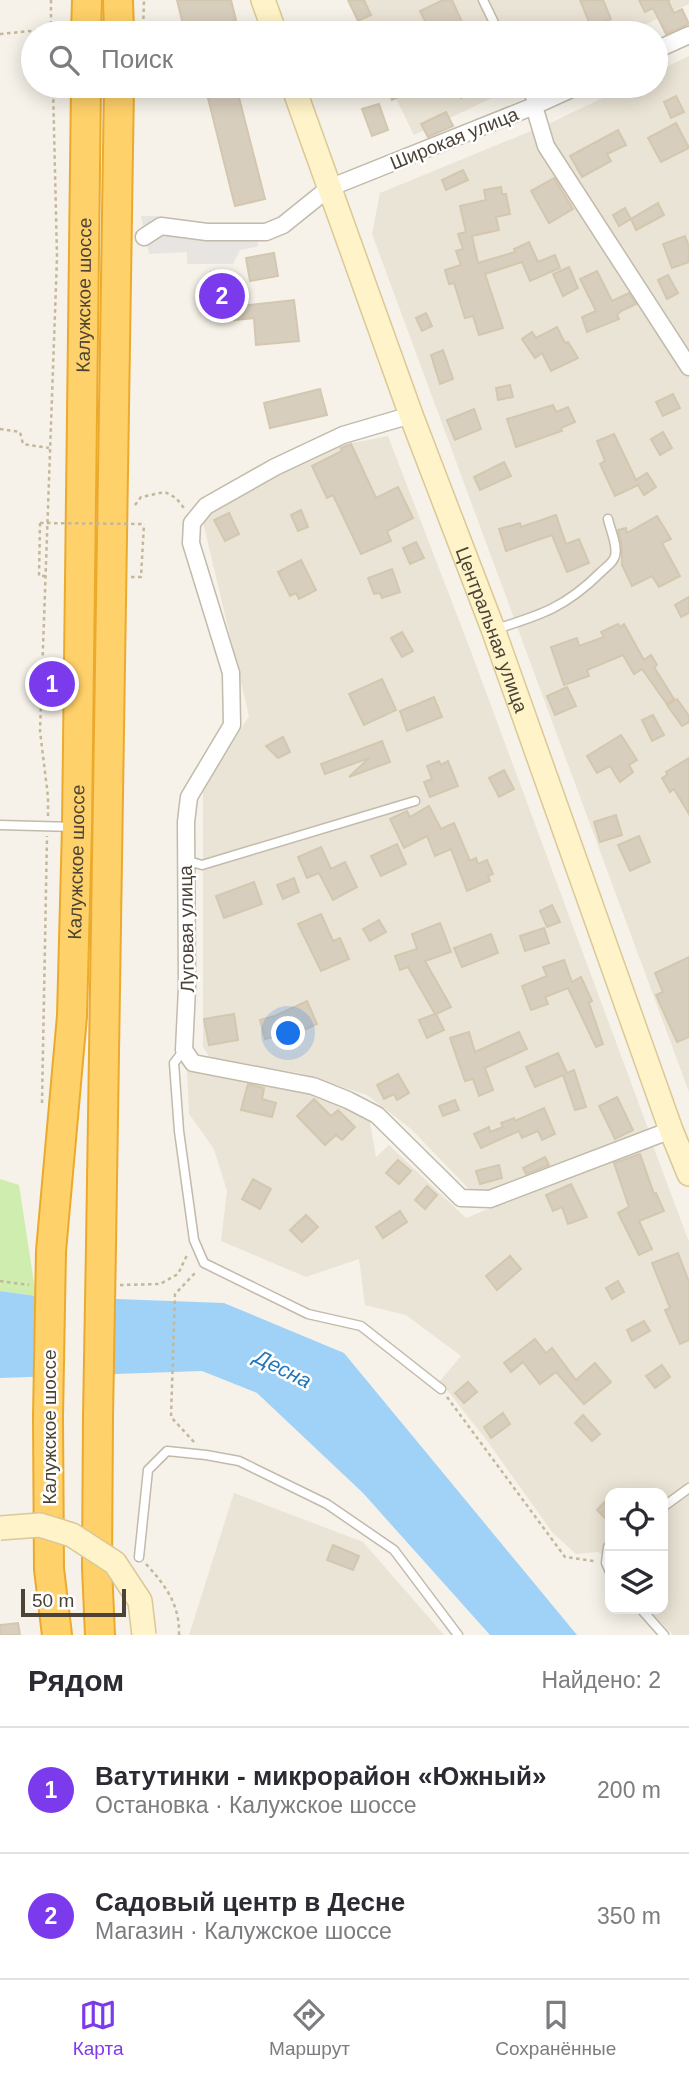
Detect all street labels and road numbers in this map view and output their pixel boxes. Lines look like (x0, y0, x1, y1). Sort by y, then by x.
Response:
street label: Широкая улица (387, 103, 522, 174)
street label: Калужское шоссе (73, 217, 95, 373)
street label: Центральная улица (452, 544, 532, 716)
street label: Калужское шоссе (64, 784, 89, 940)
street label: Луговая улица (175, 865, 198, 993)
street label: Калужское шоссе (39, 1350, 60, 1504)

